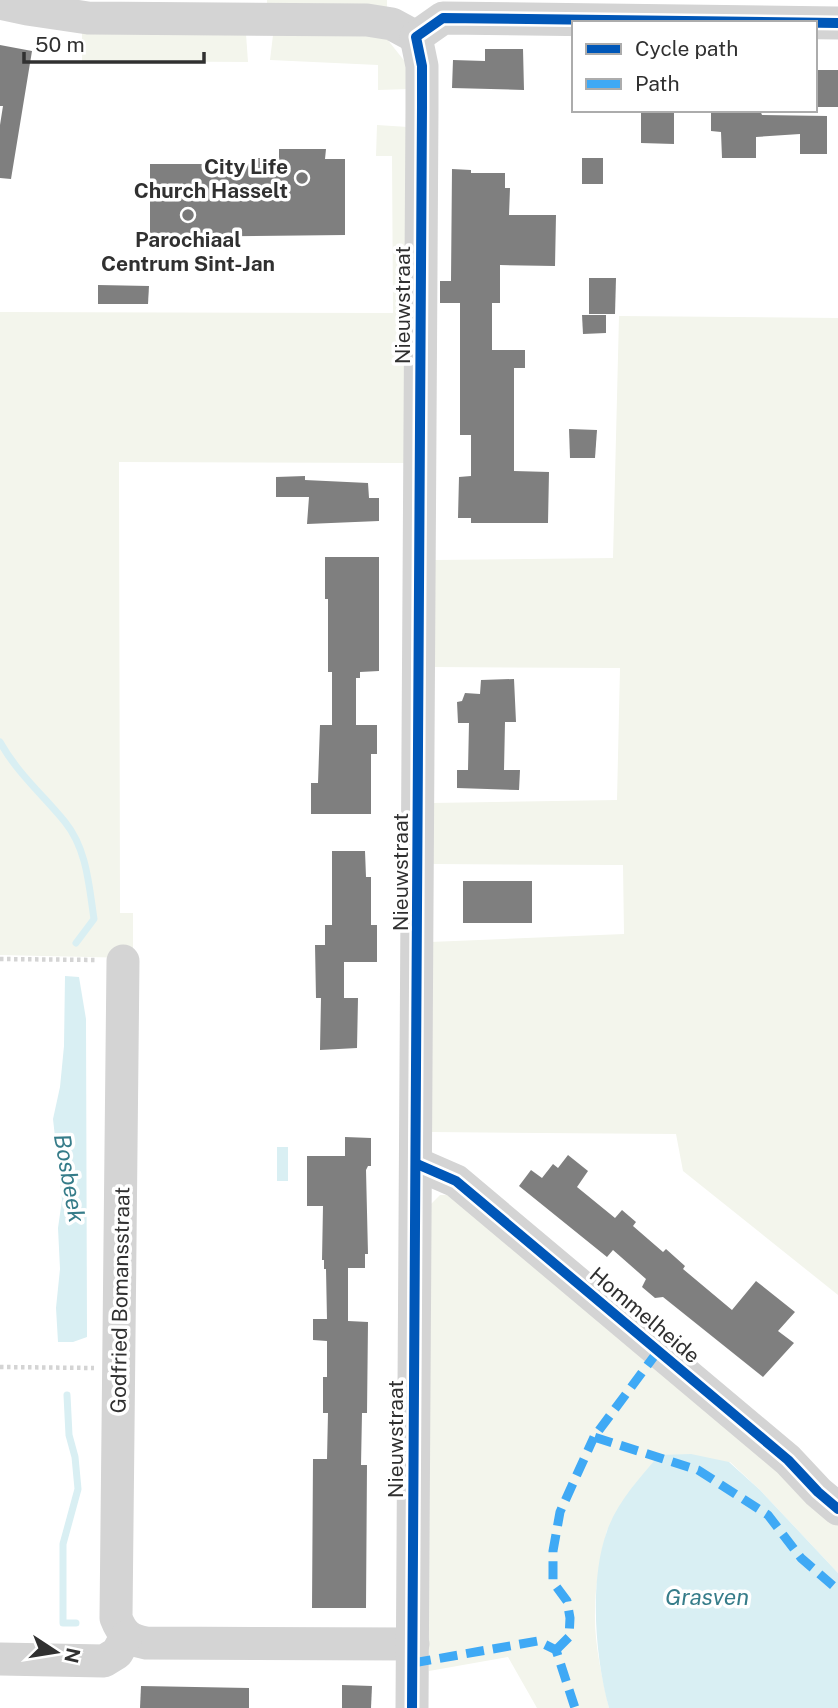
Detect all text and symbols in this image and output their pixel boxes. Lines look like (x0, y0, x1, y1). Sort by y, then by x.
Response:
scale bar (24, 21, 205, 65)
legend (572, 21, 817, 112)
text: 50 m (35, 32, 85, 57)
text: Cycle path (635, 36, 738, 61)
text: Path (635, 71, 680, 96)
place label: City Life Church Hasselt (134, 154, 288, 203)
marker: City Life Church Hasselt (294, 170, 310, 186)
marker: Parochiaal Centrum Sint-Jan (180, 207, 196, 223)
place label: Parochiaal Centrum Sint-Jan (101, 227, 275, 276)
street label: Nieuwstraat (390, 246, 415, 364)
street label: Nieuwstraat (388, 813, 413, 931)
water label: Bosbeek (49, 1132, 91, 1225)
street label: Godfried Bomansstraat (106, 1186, 134, 1414)
street label: Hommelheide (585, 1262, 705, 1368)
street label: Nieuwstraat (383, 1380, 408, 1498)
water label: Grasven (665, 1583, 749, 1610)
north arrow (21, 1617, 91, 1687)
text: N (60, 1646, 85, 1665)

